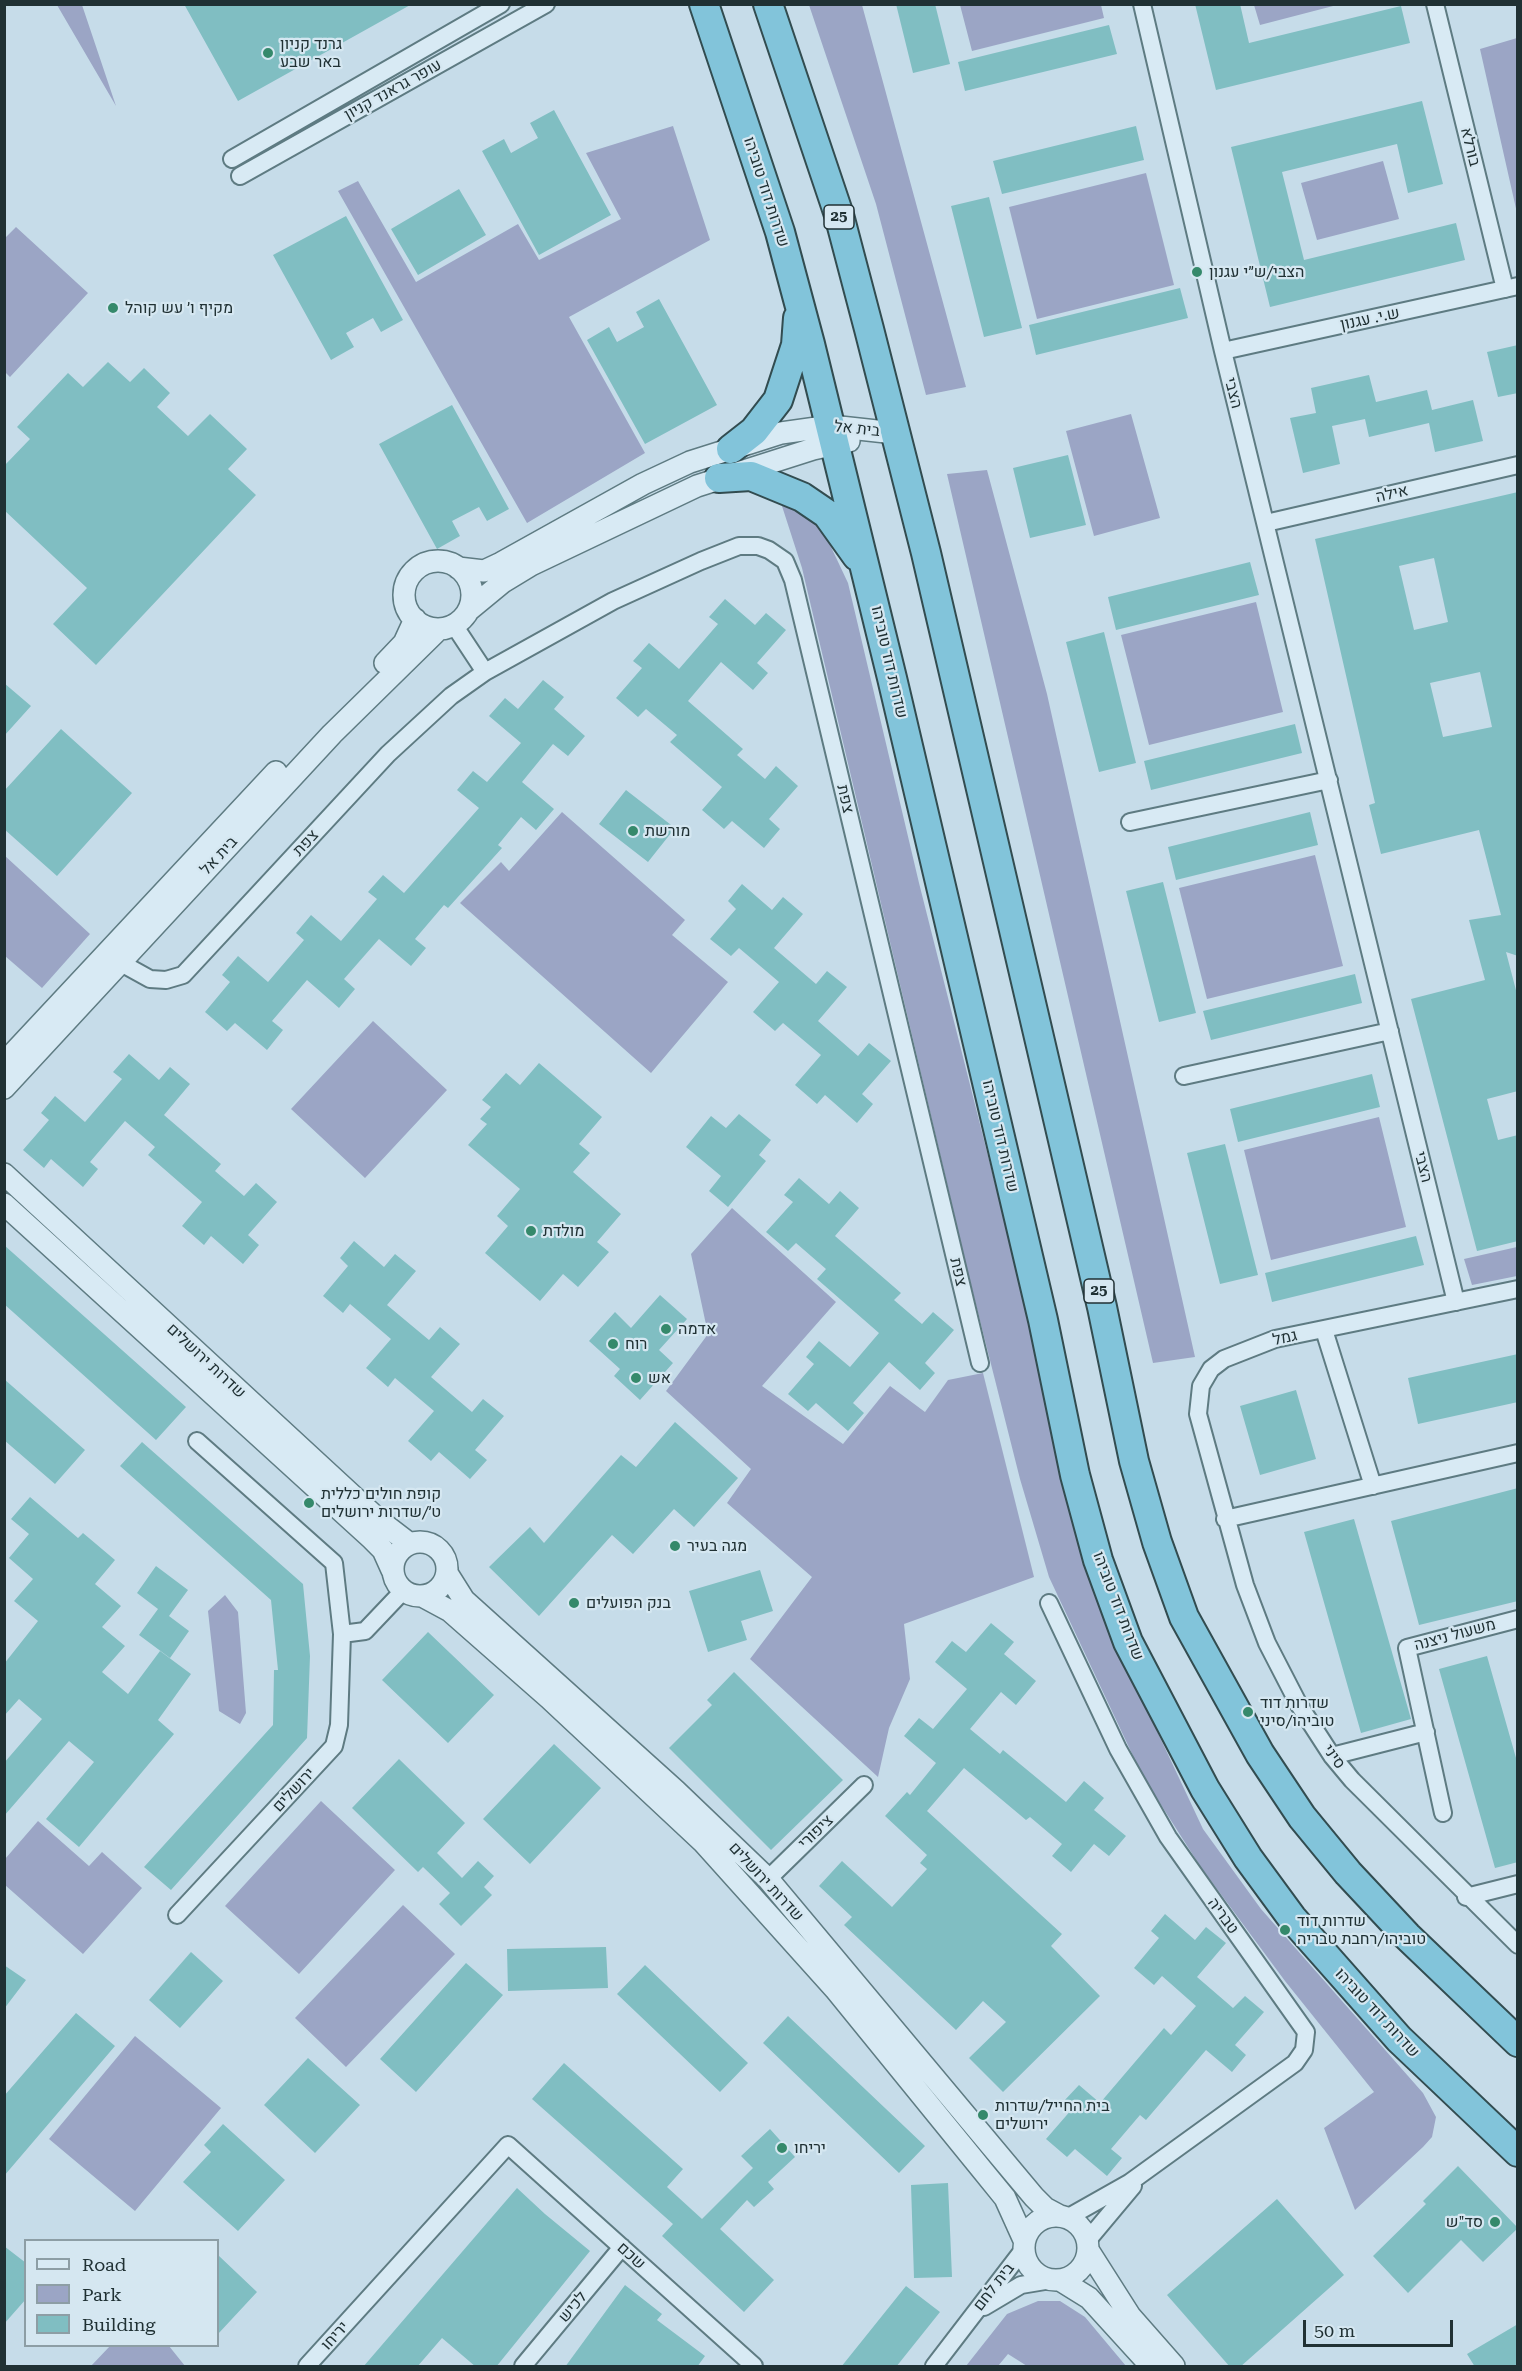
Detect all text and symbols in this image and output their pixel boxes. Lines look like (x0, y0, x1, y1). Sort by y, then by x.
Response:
place label: גרנד קניון באר שבע (280, 34, 342, 72)
marker: גרנד קניון באר שבע (261, 46, 275, 60)
street label: עופר גראנד קניון (341, 55, 445, 125)
street label: בורלא (1456, 126, 1484, 168)
street label: שדרות דוד טוביהו (739, 134, 793, 250)
road number: 25 (824, 205, 854, 229)
place label: הצבי/ש״י עגנון (1209, 262, 1305, 282)
marker: הצבי/ש״י עגנון (1190, 265, 1204, 279)
place label: מקיף ו׳ עש קוהל (125, 298, 233, 318)
marker: מקיף ו׳ עש קוהל (106, 301, 120, 315)
street label: ש.י. עגנון (1338, 303, 1402, 335)
street label: הצבי (1220, 375, 1246, 411)
street label: בית אל (833, 417, 881, 441)
street label: אילה (1374, 481, 1410, 507)
street label: שדרות דוד טוביהו (867, 604, 911, 720)
street label: צפת (832, 783, 858, 815)
place label: מורשת (645, 821, 690, 841)
marker: מורשת (626, 824, 640, 838)
street label: צפת (289, 826, 323, 860)
street label: בית אל (196, 833, 242, 879)
street label: שדרות דוד טוביהו (978, 1078, 1022, 1194)
street label: הצבי (1410, 1149, 1436, 1185)
place label: מולדת (543, 1221, 584, 1241)
marker: מולדת (524, 1224, 538, 1238)
street label: צפת (945, 1256, 971, 1288)
road number: 25 (1084, 1279, 1114, 1303)
place label: אדמה (678, 1319, 716, 1339)
street label: שדרות ירושלים (163, 1320, 249, 1402)
marker: אדמה (659, 1322, 673, 1336)
street label: גמל (1271, 1326, 1299, 1350)
place label: רוח (625, 1334, 647, 1354)
marker: רוח (606, 1337, 620, 1351)
place label: אש (648, 1368, 671, 1388)
marker: אש (629, 1371, 643, 1385)
place label: קופת חולים כללית ט׳/שדרות ירושלים (321, 1484, 441, 1522)
marker: קופת חולים כללית ט׳/שדרות ירושלים (302, 1496, 316, 1510)
place label: מגה בעיר (687, 1536, 747, 1556)
marker: מגה בעיר (668, 1539, 682, 1553)
street label: שדרות דוד טוביהו (1088, 1549, 1148, 1663)
place label: בנק הפועלים (586, 1593, 671, 1613)
marker: בנק הפועלים (567, 1596, 581, 1610)
street label: משעול ניצנה (1412, 1615, 1498, 1655)
place label: שדרות דוד טוביהו/סיני (1260, 1693, 1334, 1731)
marker: שדרות דוד טוביהו/סיני (1241, 1705, 1255, 1719)
street label: סיני (1319, 1741, 1349, 1773)
street label: ירושלים (269, 1764, 319, 1816)
street label: ציפורי (795, 1811, 837, 1853)
street label: שדרות ירושלים (725, 1839, 807, 1925)
street label: טבריה (1203, 1894, 1243, 1938)
place label: שדרות דוד טוביהו/רחבת טבריה (1297, 1911, 1426, 1949)
marker: שדרות דוד טוביהו/רחבת טבריה (1278, 1923, 1292, 1937)
street label: שדרות דוד טוביהו (1331, 1964, 1423, 2062)
place label: בית החייל/שדרות ירושלים (995, 2096, 1110, 2134)
marker: בית החייל/שדרות ירושלים (976, 2108, 990, 2122)
place label: יריחו (794, 2138, 826, 2158)
marker: יריחו (775, 2141, 789, 2155)
place label: סד"ש (1446, 2212, 1483, 2232)
marker: סד"ש (1488, 2215, 1502, 2229)
street label: שכם (613, 2238, 649, 2274)
legend (24, 2239, 219, 2347)
text: Road (82, 2254, 126, 2275)
street label: בית לחם (969, 2259, 1019, 2315)
text: Park (82, 2284, 122, 2305)
street label: לכיש (555, 2288, 591, 2326)
scale bar (1306, 2308, 1456, 2346)
text: Building (82, 2314, 156, 2335)
street label: יריחו (317, 2318, 353, 2354)
text: 50 m (1314, 2320, 1355, 2341)

